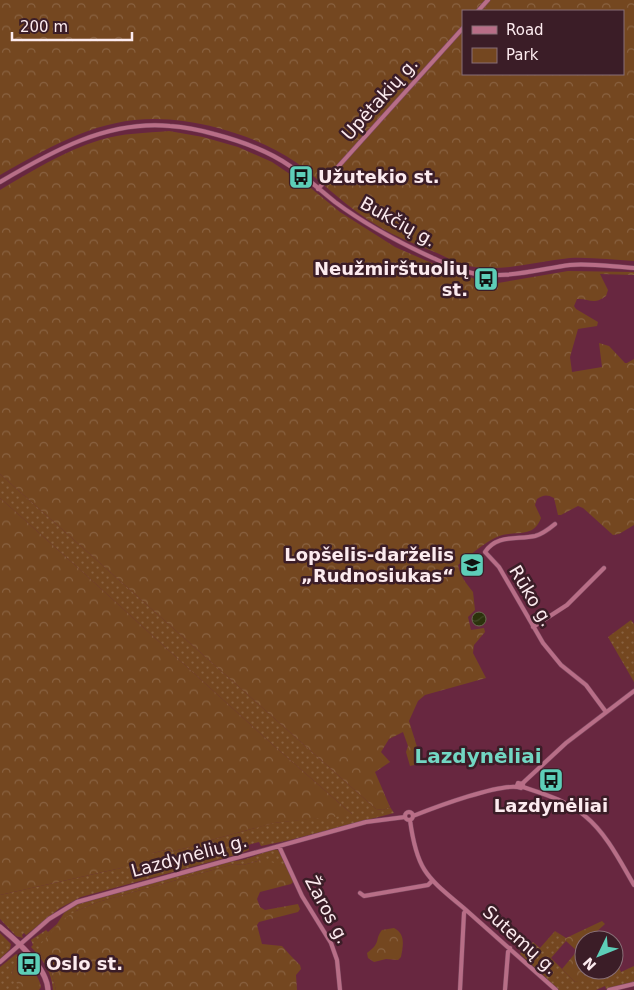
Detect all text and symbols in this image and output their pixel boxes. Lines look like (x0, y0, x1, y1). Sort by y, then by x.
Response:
scale bar (12, 10, 132, 42)
legend (462, 10, 624, 75)
text: 200 m (20, 18, 68, 36)
text: Road (506, 21, 544, 39)
text: Park (506, 46, 539, 64)
street label: Upėtakių g. (337, 53, 422, 144)
bus stop icon: Užutekio st. (288, 164, 314, 190)
place label: Užutekio st. (318, 166, 440, 187)
street label: Bukčių g. (357, 192, 440, 251)
place label: Neužmirštuolių st. (314, 258, 468, 300)
bus stop icon: Neužmirštuolių st. (473, 266, 499, 292)
place label: Lopšelis-darželis „Rudnosiukas“ (284, 544, 454, 586)
school or university icon: Lopšelis-darželis „Rudnosiukas“ (459, 552, 485, 578)
street label: Rūko g. (505, 561, 558, 630)
district label: Lazdynėliai (414, 744, 542, 768)
bus stop icon: Lazdynėliai (538, 767, 564, 793)
place label: Lazdynėliai (494, 795, 608, 816)
street label: Lazdynėlių g. (129, 830, 249, 881)
street label: Žaros g. (301, 872, 354, 947)
street label: Sutemų g. (479, 901, 562, 978)
north arrow (574, 930, 624, 980)
bus stop icon: Oslo st. (16, 951, 42, 977)
place label: Oslo st. (46, 953, 123, 974)
text: N (580, 954, 599, 974)

